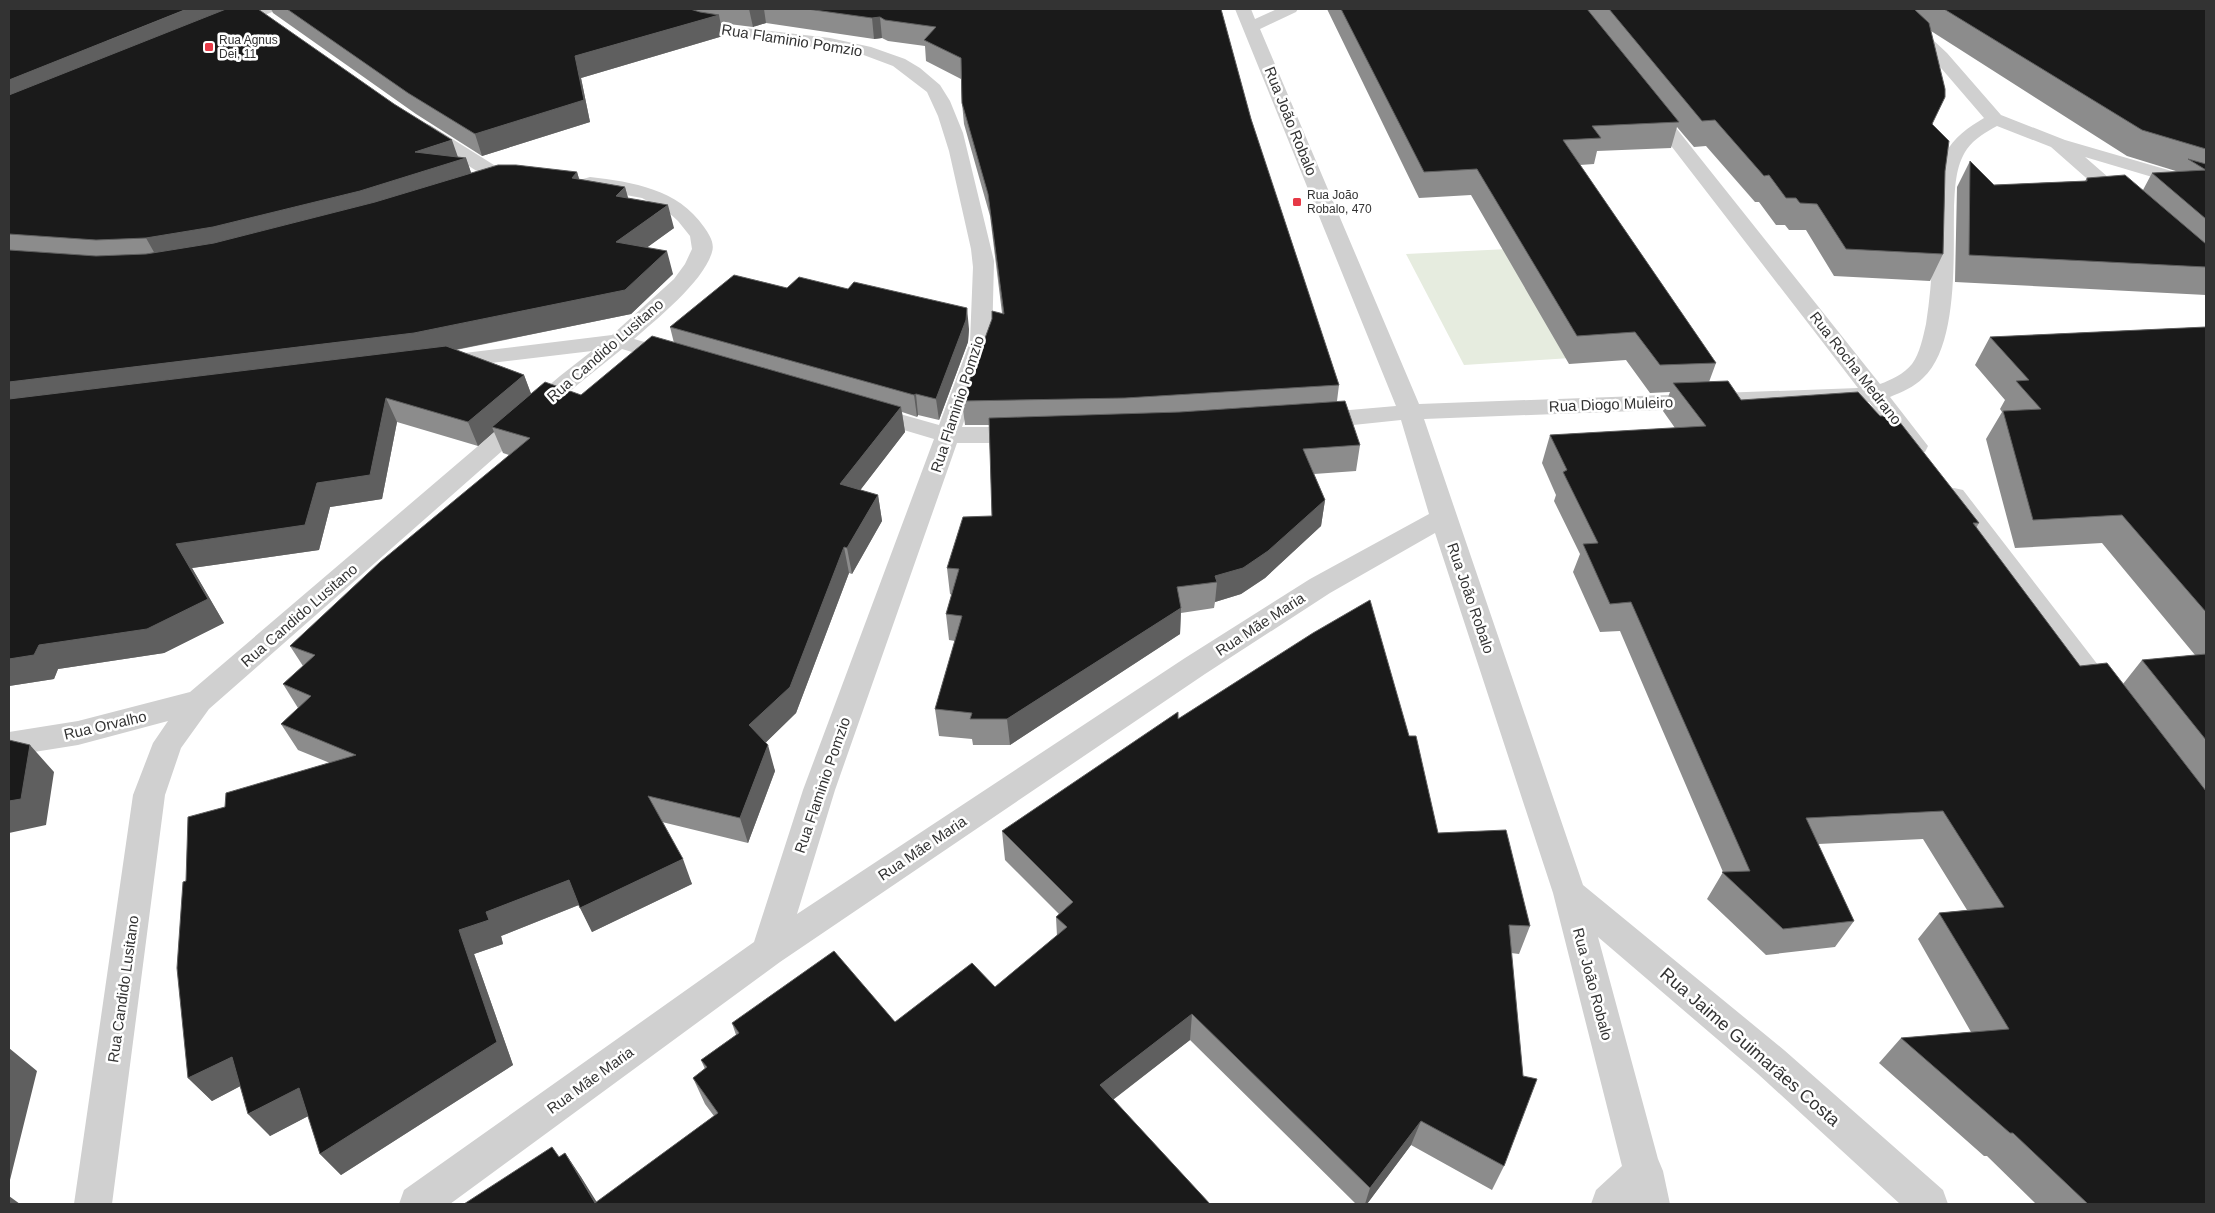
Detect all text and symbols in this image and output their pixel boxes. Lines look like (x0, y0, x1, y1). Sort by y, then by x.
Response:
street label: Rua Flaminio Pomzio (720, 20, 864, 60)
place label: Rua Agnus Dei, 11 (219, 33, 278, 61)
marker: Rua Agnus Dei, 11 (203, 41, 215, 53)
street label: Rua João Robalo (1261, 64, 1321, 178)
place label: Rua João Robalo, 470 (1307, 188, 1372, 216)
marker: Rua João Robalo, 470 (1291, 196, 1303, 208)
street label: Rua Candido Lusitano (543, 295, 667, 405)
street label: Rua Rocha Medrano (1807, 308, 1905, 428)
street label: Rua Flaminio Pomzio (927, 334, 987, 474)
street label: Rua Diogo Muleiro (1549, 393, 1673, 415)
street label: Rua João Robalo (1444, 540, 1498, 656)
street label: Rua Candido Lusitano (237, 560, 361, 670)
street label: Rua Mãe Maria (1212, 589, 1308, 659)
street label: Rua Orvalho (62, 707, 148, 743)
street label: Rua Flaminio Pomzio (791, 715, 853, 855)
street label: Rua Mãe Maria (875, 812, 970, 884)
street label: Rua Candido Lusitano (104, 914, 142, 1064)
street label: Rua João Robalo (1570, 926, 1616, 1042)
street label: Rua Jaime Guimarães Costa (1656, 964, 1845, 1131)
street label: Rua Mãe Maria (544, 1043, 637, 1117)

